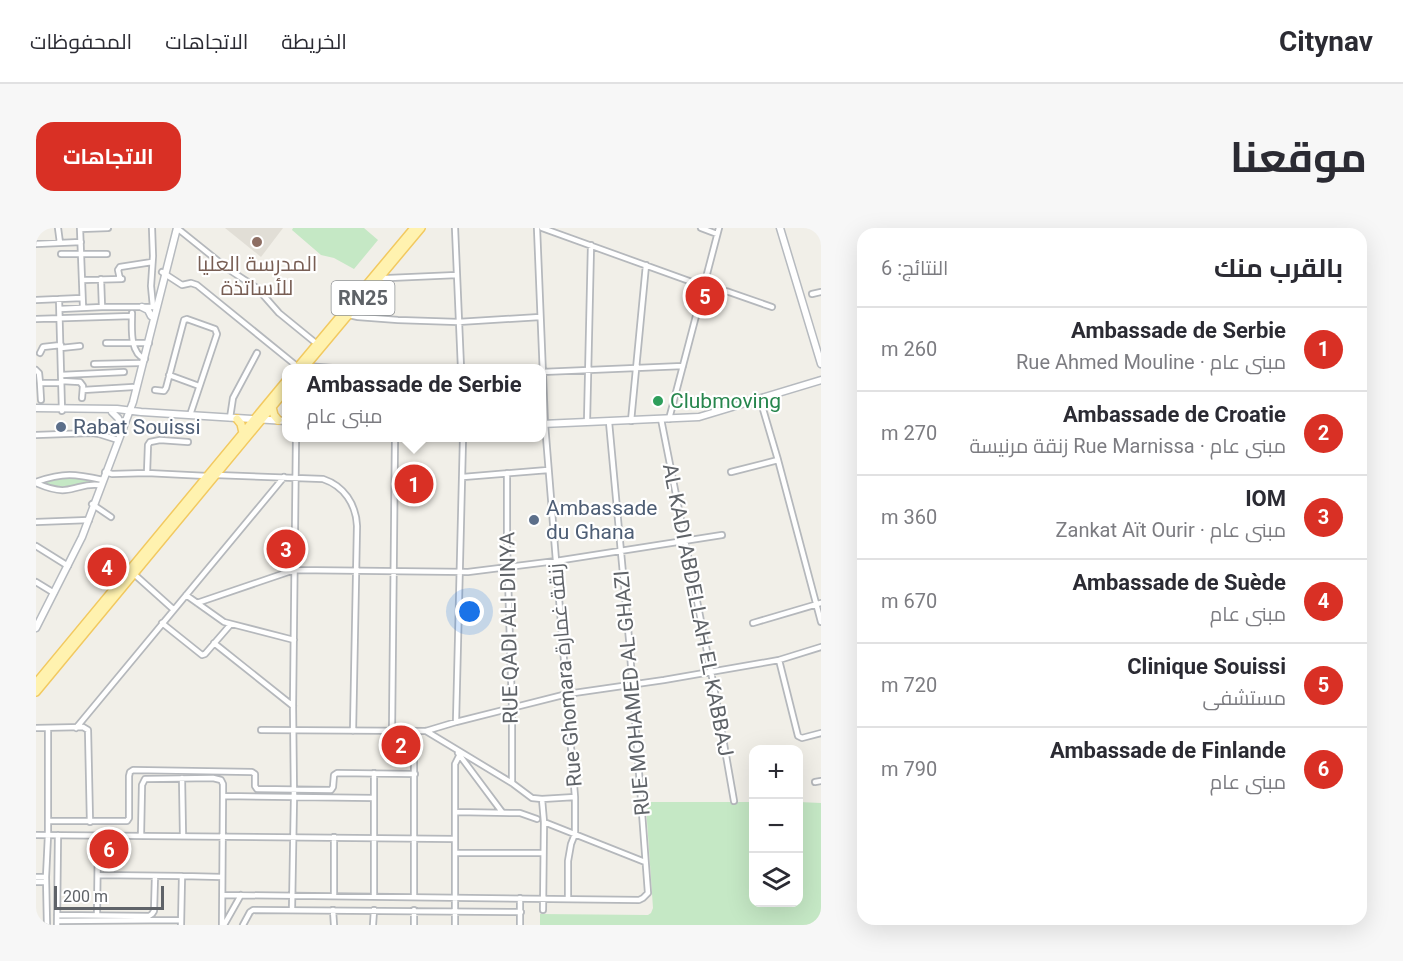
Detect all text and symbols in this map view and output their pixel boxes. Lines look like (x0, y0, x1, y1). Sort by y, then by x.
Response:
text: Citynav (1279, 25, 1373, 58)
text: المحفوظات (30, 30, 132, 54)
text: الاتجاهات (165, 30, 248, 54)
text: الخريطة (281, 30, 347, 54)
button: الاتجاهات (36, 122, 181, 191)
text: موقعنا (1230, 133, 1367, 182)
marker: المدرسة العليا للأساتذة (250, 235, 264, 249)
place label: المدرسة العليا للأساتذة (197, 252, 317, 300)
text: بالقرب منك (1214, 253, 1343, 283)
text: النتائج: 6 (881, 256, 949, 280)
pin: 5 (686, 274, 724, 318)
road number: RN25 (332, 281, 394, 315)
text: Ambassade de Serbie (1071, 318, 1286, 343)
text: 260 m (881, 337, 937, 361)
text: 1 (1318, 337, 1329, 361)
text: مبنى عام · Rue Ahmed Mouline (1016, 350, 1286, 374)
popup (282, 364, 546, 442)
text: Ambassade de Serbie (306, 372, 522, 397)
place label: Clubmoving (670, 389, 781, 413)
marker: Clubmoving (651, 394, 665, 408)
text: Ambassade de Croatie (1063, 402, 1286, 427)
text: مبنى عام (306, 404, 383, 428)
place label: Rabat Souissi (73, 415, 201, 439)
marker: Rabat Souissi (54, 420, 68, 434)
text: 270 m (881, 421, 937, 445)
text: 2 (1318, 421, 1329, 445)
text: مبنى عام · Rue Marnissa زنقة مرنيسة (970, 434, 1286, 458)
pin: 1 (394, 462, 434, 506)
street label: AL KADI ABDELLAH EL KABBAJ (658, 462, 738, 758)
text: IOM (1245, 486, 1286, 511)
place label: Ambassade du Ghana (546, 496, 657, 544)
text: 360 m (881, 505, 937, 529)
text: 3 (1318, 505, 1329, 529)
marker: Ambassade du Ghana (527, 513, 541, 527)
text: مبنى عام · Zankat Aït Ourir (1056, 518, 1286, 542)
pin: 3 (266, 526, 306, 572)
street label: RUE QADI ALI DINYA (495, 531, 523, 724)
pin: 4 (88, 544, 126, 590)
street label: Rue Ghomara زنقة غمارة (543, 562, 587, 788)
street label: RUE MOHAMED AL GHAZI (609, 569, 655, 817)
text: Ambassade de Suède (1073, 570, 1286, 595)
text: 670 m (881, 589, 937, 613)
text: 4 (1318, 589, 1329, 613)
your location (455, 597, 484, 626)
text: مبنى عام (1210, 602, 1286, 626)
text: Clinique Souissi (1127, 654, 1286, 679)
text: 720 m (881, 673, 937, 697)
text: 5 (1318, 673, 1329, 697)
text: مستشفى (1202, 686, 1286, 710)
pin: 2 (382, 722, 421, 768)
text: Ambassade de Finlande (1050, 738, 1286, 763)
map controls (749, 745, 803, 907)
button: + (749, 745, 803, 799)
text: 790 m (881, 757, 937, 781)
text: 6 (1318, 757, 1329, 781)
text: مبنى عام (1210, 770, 1286, 794)
button: − (749, 799, 803, 853)
pin: 6 (90, 826, 128, 872)
button: layers (749, 853, 803, 907)
scale bar (54, 883, 164, 910)
text: 200 m (63, 887, 108, 906)

